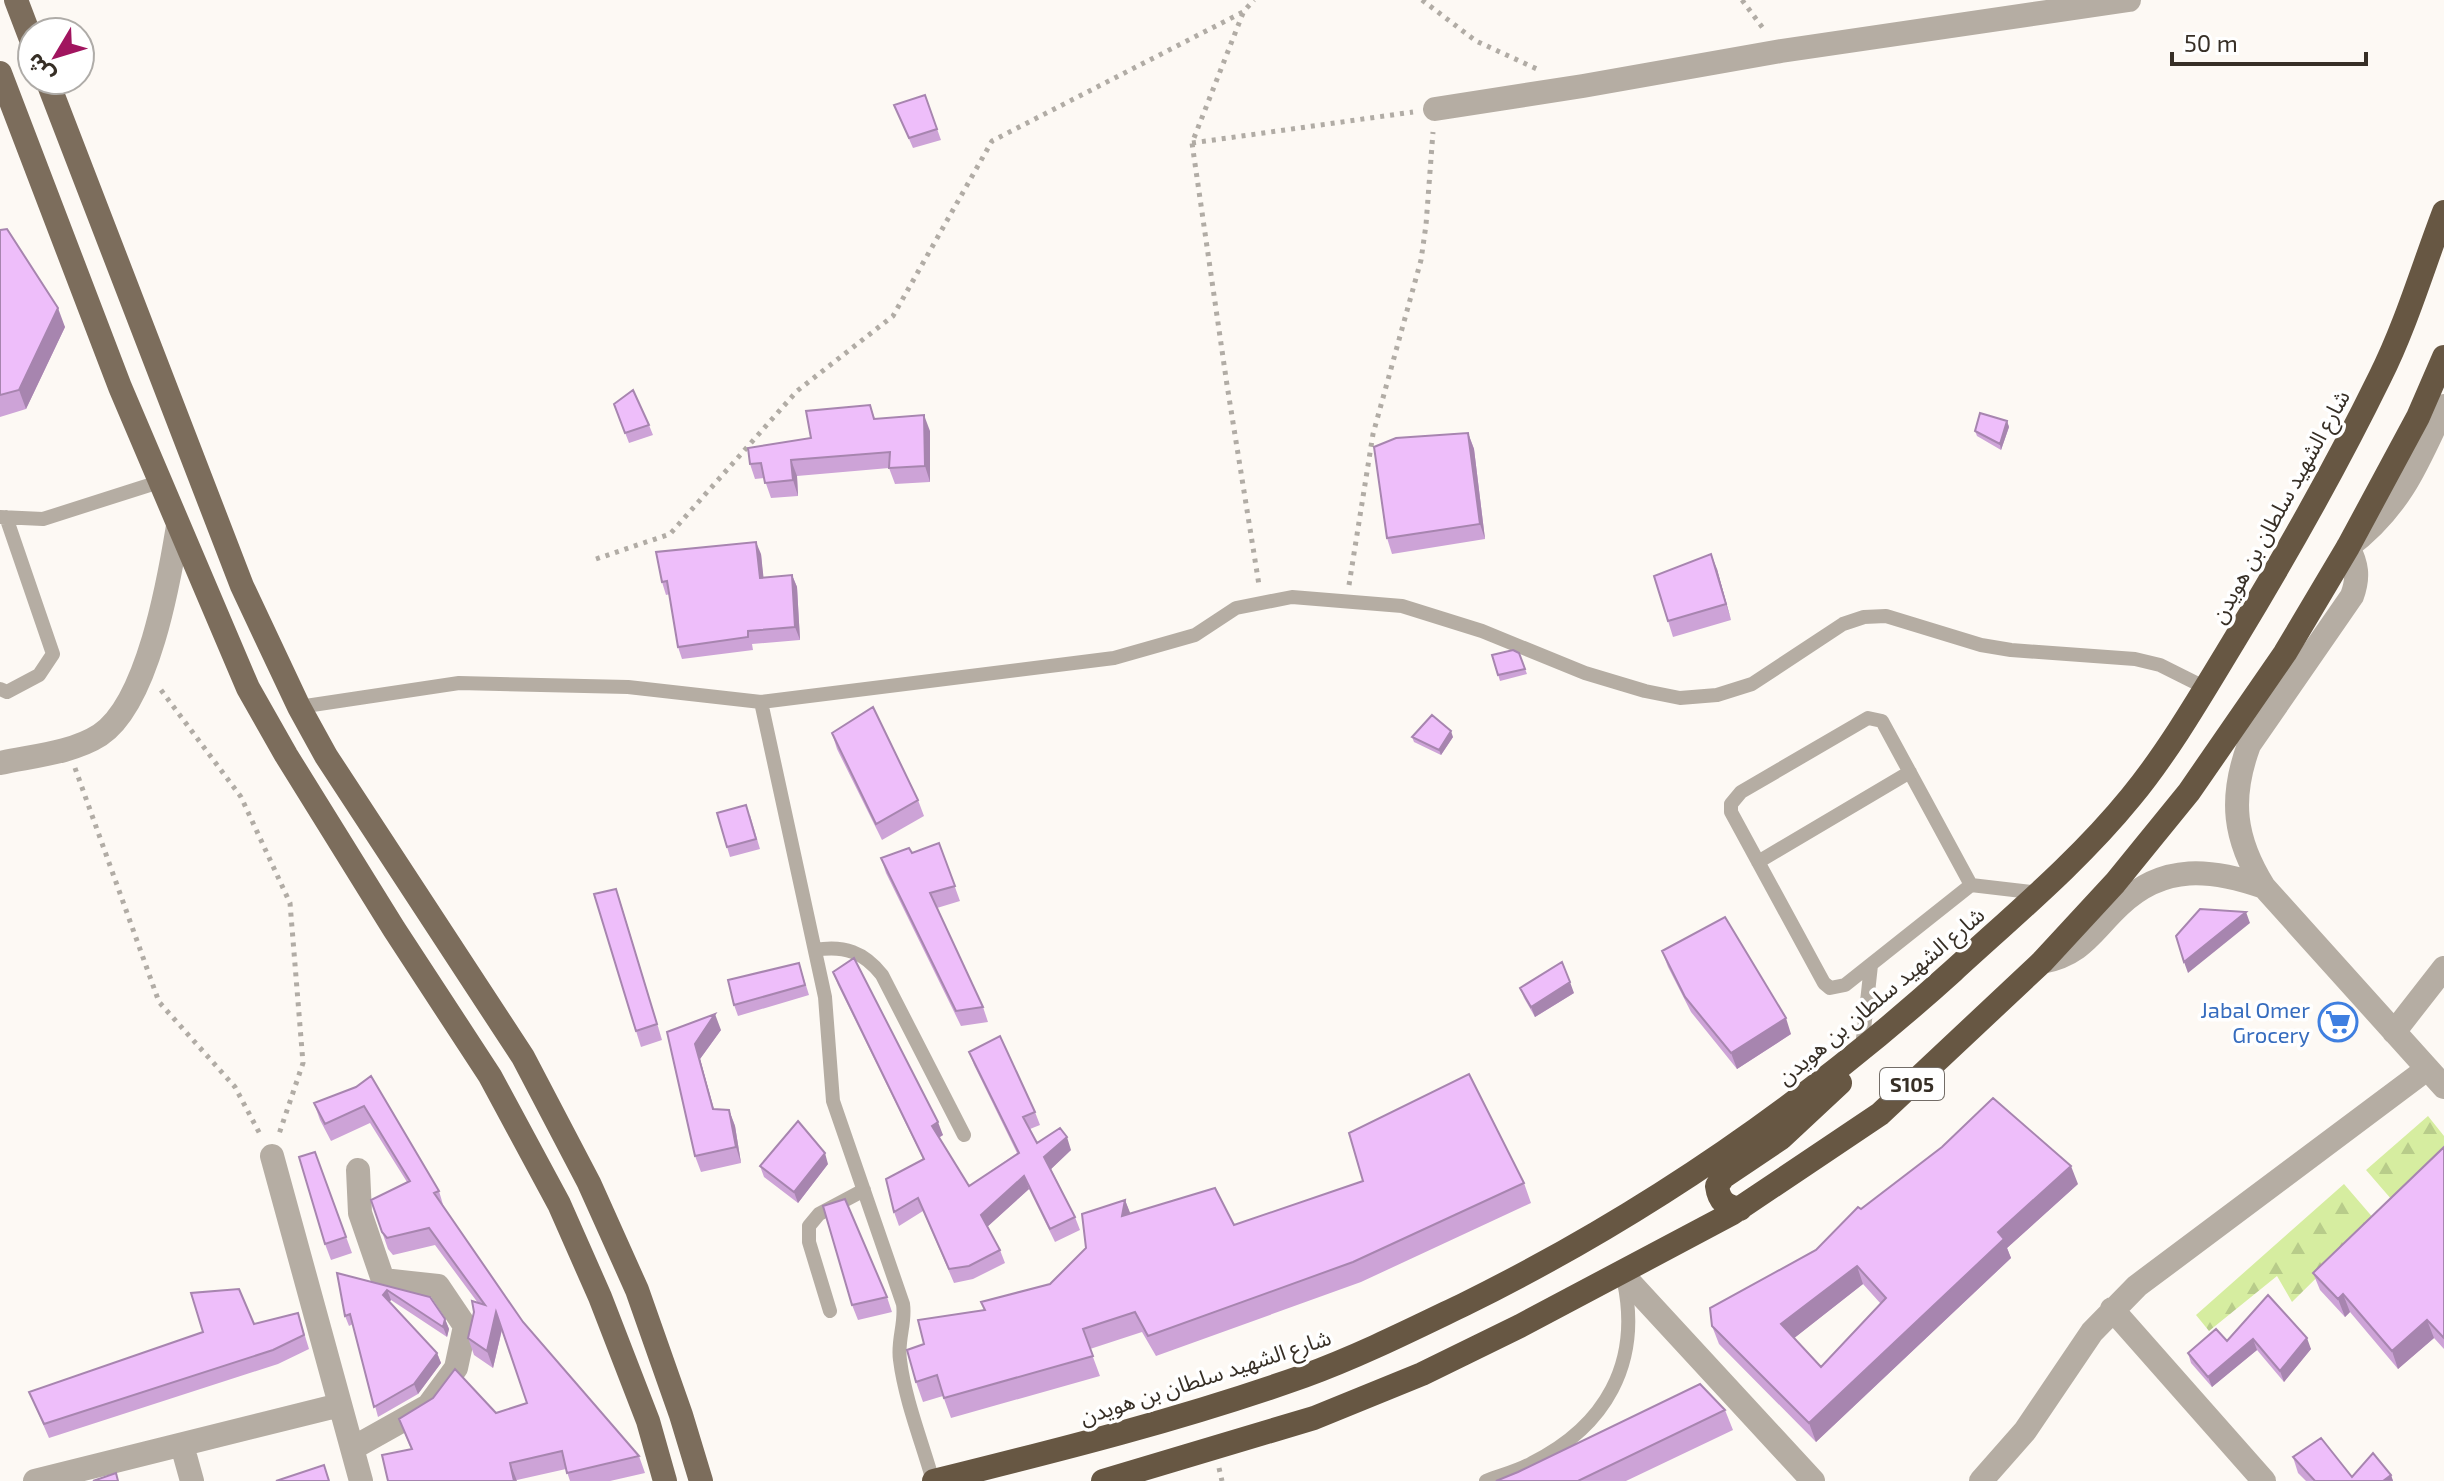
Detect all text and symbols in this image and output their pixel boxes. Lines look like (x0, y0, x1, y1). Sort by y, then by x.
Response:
north arrow (16, 16, 96, 96)
scale bar (2172, 16, 2366, 66)
text: 50 m (2184, 28, 2238, 57)
text: ش (20, 48, 60, 89)
street label: شارع الشهيد سلطان بن هويدن (2204, 385, 2358, 630)
street label: شارع الشهيد سلطان بن هويدن (1771, 901, 1992, 1093)
place label: Jabal Omer Grocery (2200, 996, 2310, 1047)
supermarket icon: Jabal Omer Grocery (2317, 1001, 2359, 1043)
road number: S105 (1880, 1068, 1944, 1100)
street label: شارع الشهيد سلطان بن هويدن (1076, 1323, 1335, 1434)

